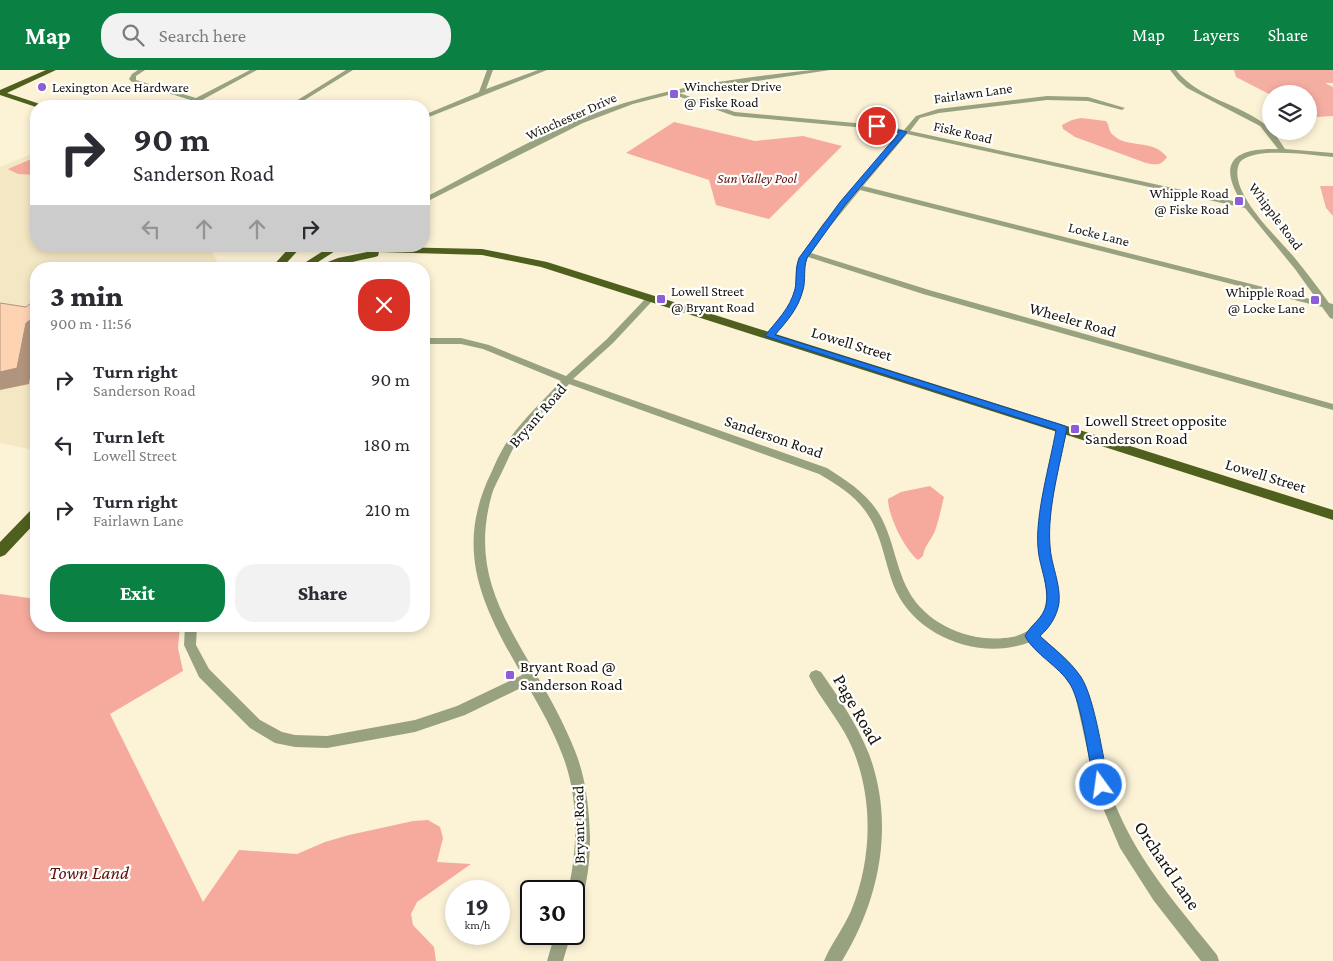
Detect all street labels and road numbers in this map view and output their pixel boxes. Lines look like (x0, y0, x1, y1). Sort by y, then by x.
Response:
street label: Fairlawn Lane (933, 80, 1013, 106)
street label: Winchester Drive (523, 89, 619, 143)
street label: Fiske Road (932, 117, 995, 147)
street label: Whipple Road (1246, 179, 1307, 253)
street label: Locke Lane (1067, 219, 1131, 249)
street label: Wheeler Road (1027, 299, 1119, 340)
street label: Lowell Street (809, 323, 895, 364)
street label: Bryant Road (505, 380, 571, 451)
street label: Sanderson Road (722, 412, 826, 461)
street label: Lowell Street (1223, 455, 1309, 496)
street label: Page Road (829, 670, 886, 748)
street label: Bryant Road (569, 785, 589, 864)
street label: Orchard Lane (1130, 817, 1205, 914)

